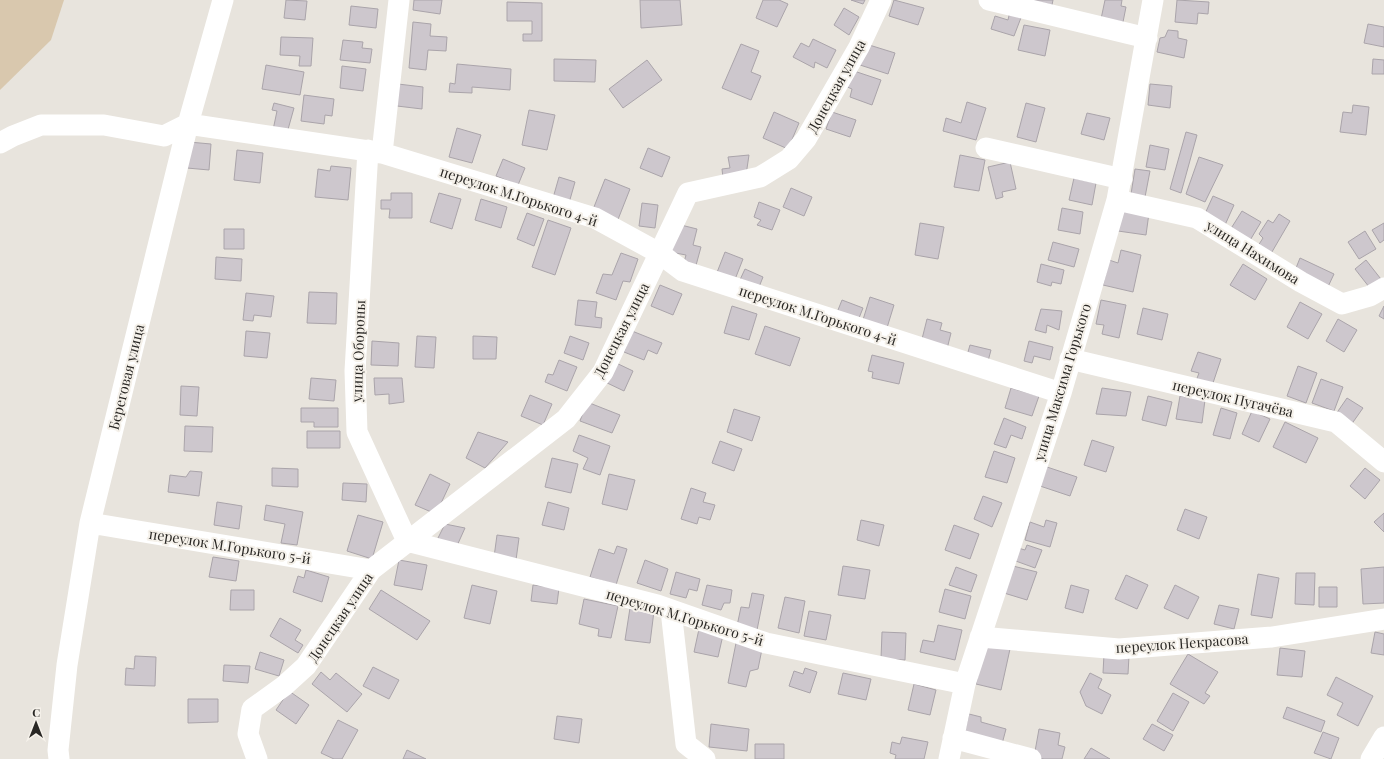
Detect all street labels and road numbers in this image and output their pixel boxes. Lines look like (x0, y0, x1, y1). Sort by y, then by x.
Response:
street label: Донецкая улица (802, 36, 870, 136)
street label: переулок М.Горького 4-й (438, 162, 600, 231)
street label: улица Нахимова (1202, 215, 1303, 288)
street label: Донецкая улица (589, 279, 653, 381)
street label: переулок М.Горького 4-й (737, 281, 899, 350)
street label: улица Обороны (347, 299, 369, 403)
street label: улица Максима Горького (1029, 301, 1095, 464)
street label: Береговая улица (104, 322, 148, 432)
street label: переулок Пугачёва (1171, 375, 1295, 421)
street label: переулок М.Горького 5-й (148, 524, 313, 568)
street label: Донецкая улица (303, 568, 377, 666)
street label: переулок М.Горького 5-й (604, 584, 766, 650)
street label: переулок Некрасова (1115, 629, 1249, 657)

